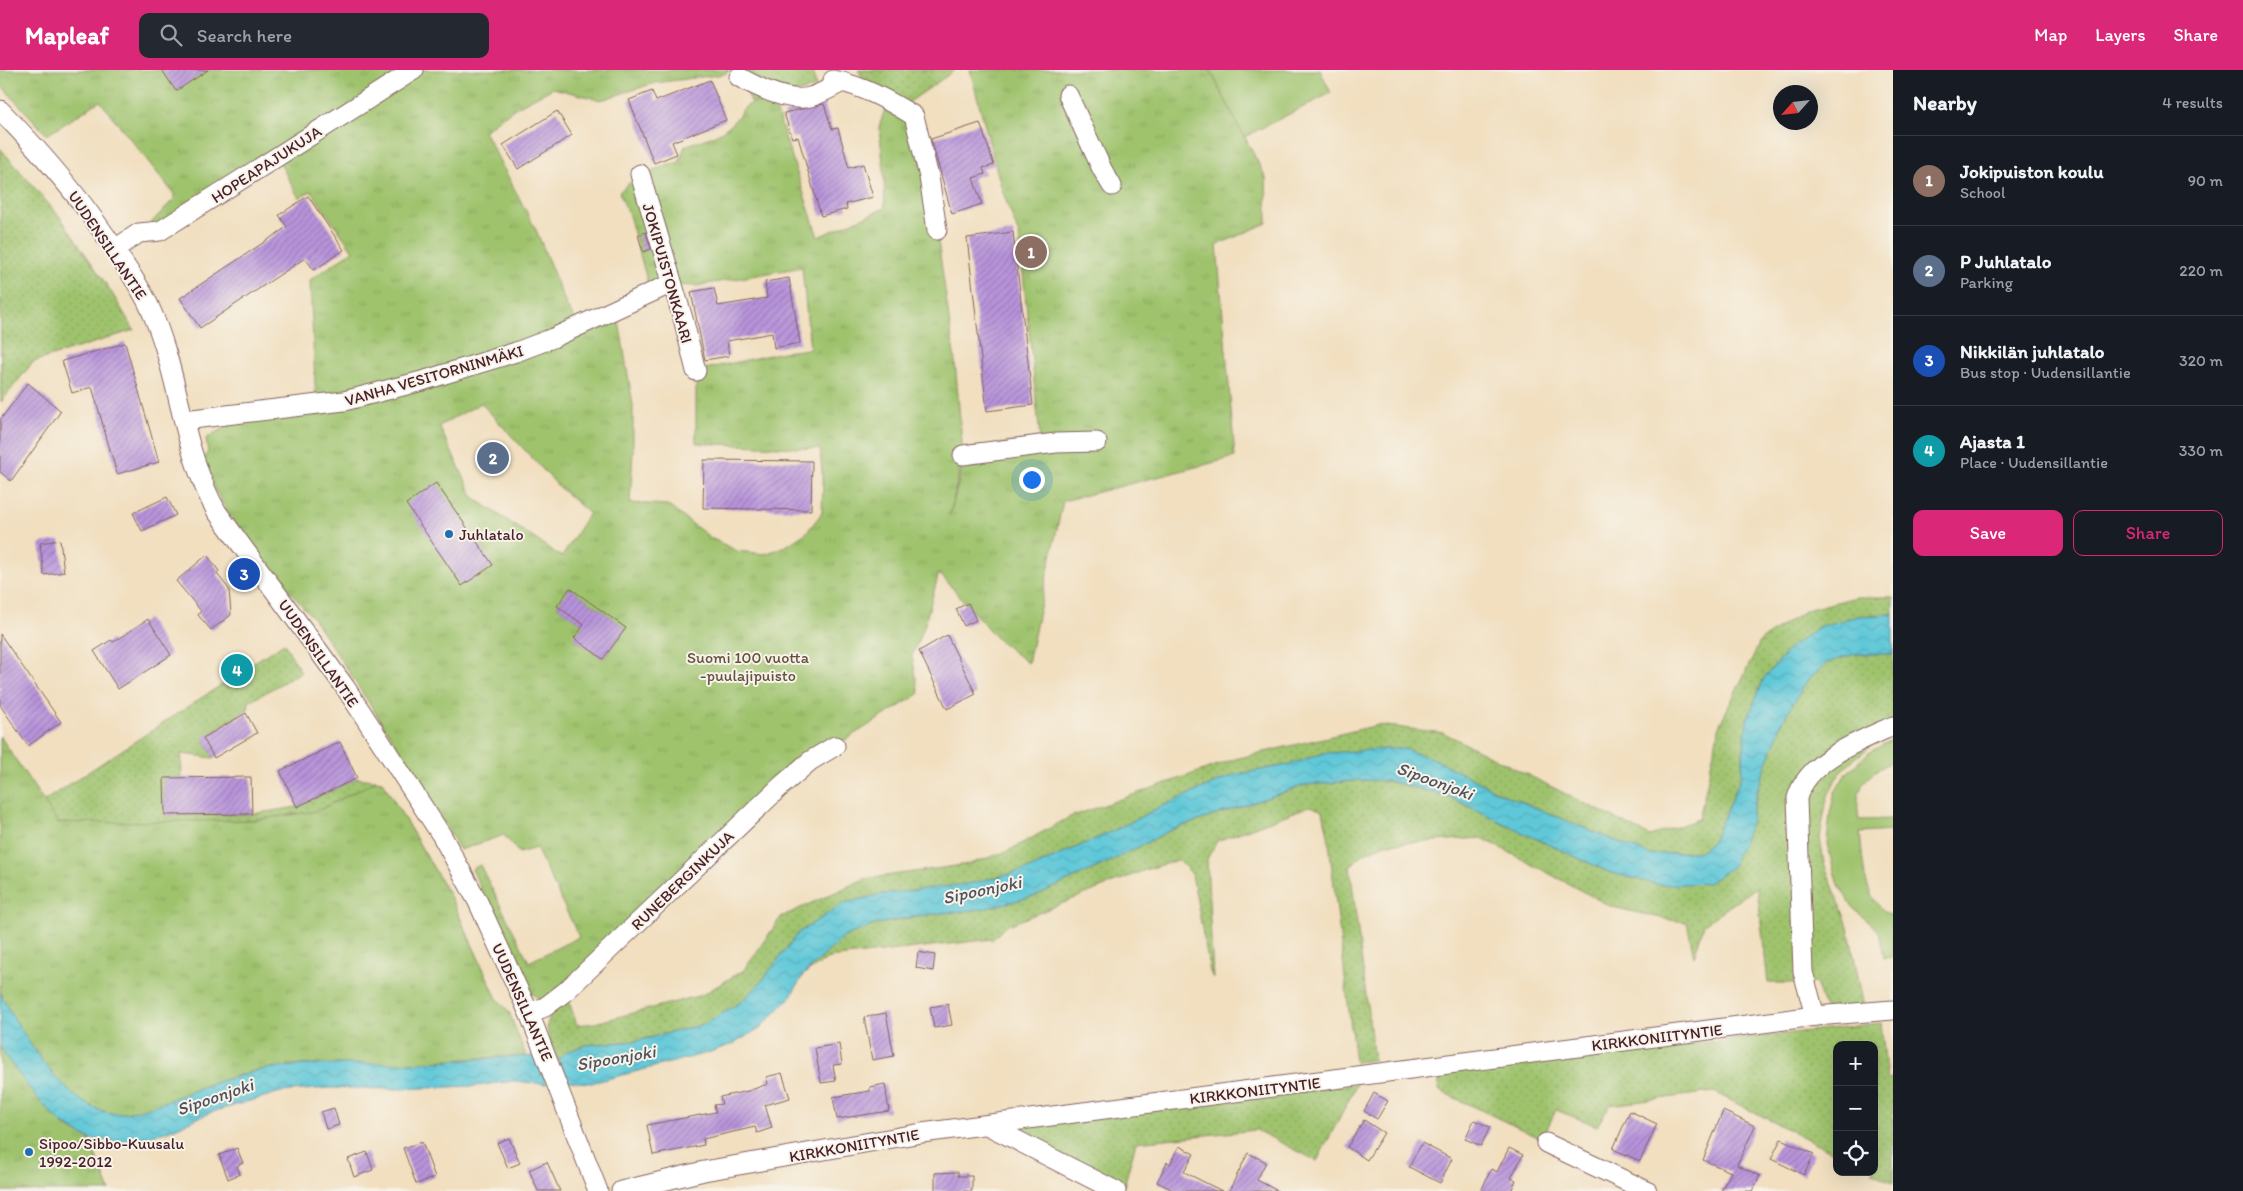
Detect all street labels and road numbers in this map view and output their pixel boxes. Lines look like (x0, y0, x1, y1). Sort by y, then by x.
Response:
street label: HOPEAPAJUKUJA (208, 122, 325, 207)
street label: UUDENSILLANTIE (64, 187, 151, 304)
street label: JOKIPUISTONKAARI (638, 201, 697, 345)
street label: VANHA VESITORNINMÄKI (343, 341, 526, 410)
street label: UUDENSILLANTIE (274, 596, 363, 711)
street label: RUNEBERGINKUJA (627, 827, 738, 934)
street label: UUDENSILLANTIE (488, 940, 557, 1064)
street label: KIRKKONIITYNTIE (1591, 1020, 1724, 1055)
street label: KIRKKONIITYNTIE (1189, 1073, 1322, 1108)
street label: KIRKKONIITYNTIE (788, 1125, 921, 1166)

